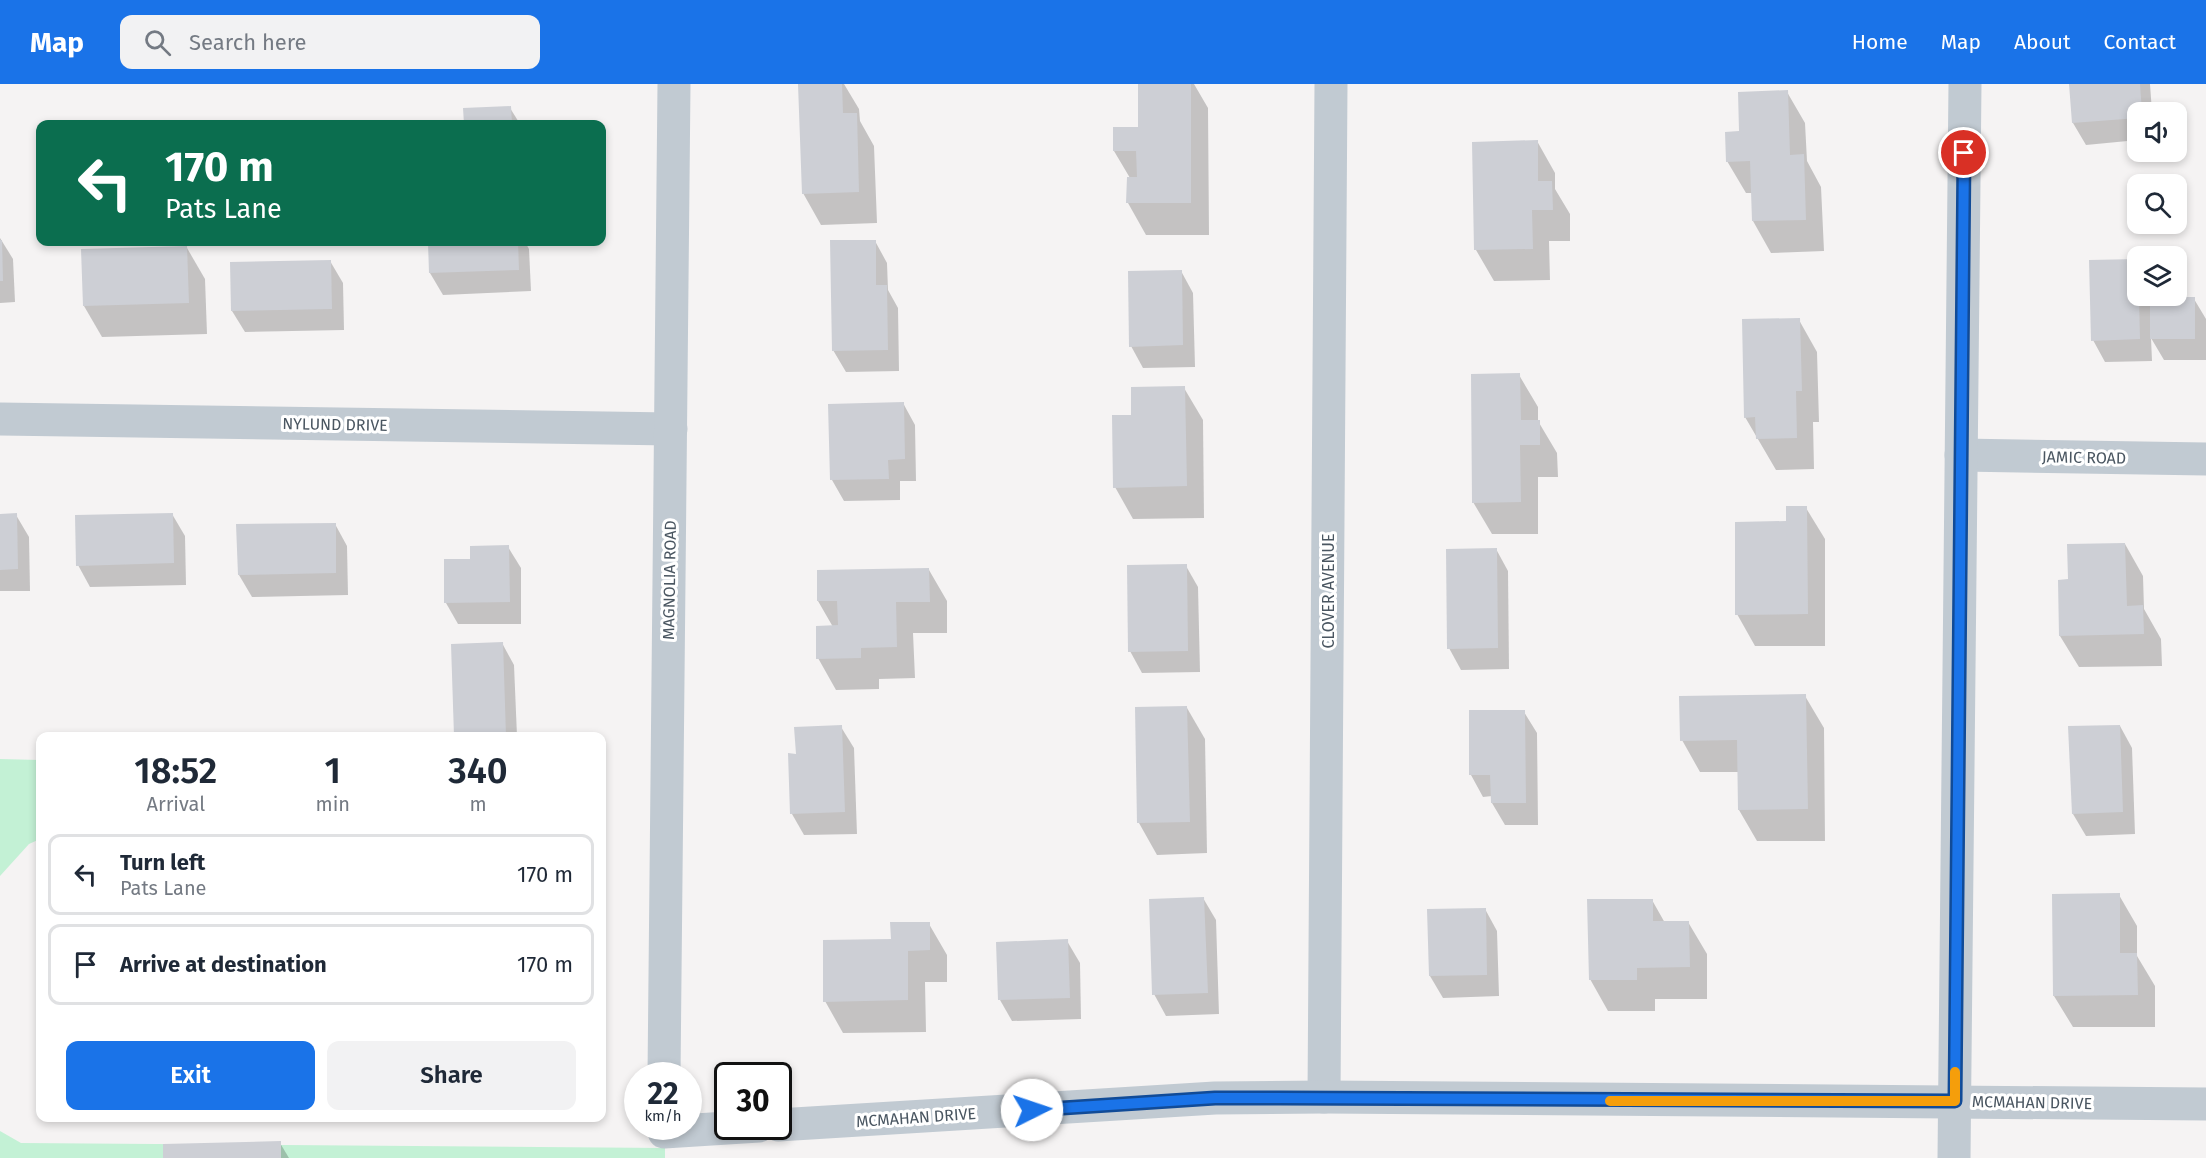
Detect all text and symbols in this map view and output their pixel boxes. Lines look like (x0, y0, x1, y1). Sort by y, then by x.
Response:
search box (120, 15, 540, 69)
text: Map (30, 26, 84, 59)
icon: search (141, 26, 174, 59)
text: Search here (189, 29, 307, 56)
text: Home (1852, 29, 1908, 55)
text: Map (1941, 29, 1981, 55)
text: About (2014, 29, 2071, 55)
text: Contact (2104, 29, 2176, 55)
map controls (2127, 102, 2187, 306)
button: sound (2127, 102, 2187, 162)
pin (1938, 127, 1989, 178)
icon: arrive (1947, 136, 1980, 169)
text: 170 m (165, 142, 274, 192)
icon: left (66, 144, 144, 222)
button: search (2127, 174, 2187, 234)
text: Pats Lane (165, 193, 282, 225)
button: layers (2127, 246, 2187, 306)
street label: NYLUND DRIVE (282, 414, 388, 435)
street label: JAMIC ROAD (2042, 447, 2126, 468)
street label: MAGNOLIA ROAD (659, 520, 680, 640)
street label: CLOVER AVENUE (1319, 533, 1338, 649)
text: 18:52 (134, 749, 217, 793)
text: 1 (325, 749, 341, 793)
text: 340 (448, 749, 508, 793)
text: Arrival (146, 792, 205, 816)
text: min (316, 792, 350, 816)
text: m (469, 792, 487, 816)
text: Turn left (120, 849, 205, 876)
icon: left (69, 858, 102, 891)
text: 170 m (517, 861, 573, 888)
text: Pats Lane (120, 876, 207, 900)
icon: arrive (69, 948, 102, 981)
text: Arrive at destination (120, 951, 327, 978)
text: 170 m (517, 951, 573, 978)
button: Exit (66, 1041, 315, 1110)
button: Share (327, 1041, 576, 1110)
speed limit sign: 30 (714, 1062, 792, 1140)
text: 22 (647, 1076, 679, 1112)
position arrow (1000, 1078, 1064, 1142)
street label: MCMAHAN DRIVE (1972, 1092, 2092, 1113)
street label: MCMAHAN DRIVE (855, 1104, 977, 1131)
text: km/h (644, 1107, 682, 1125)

